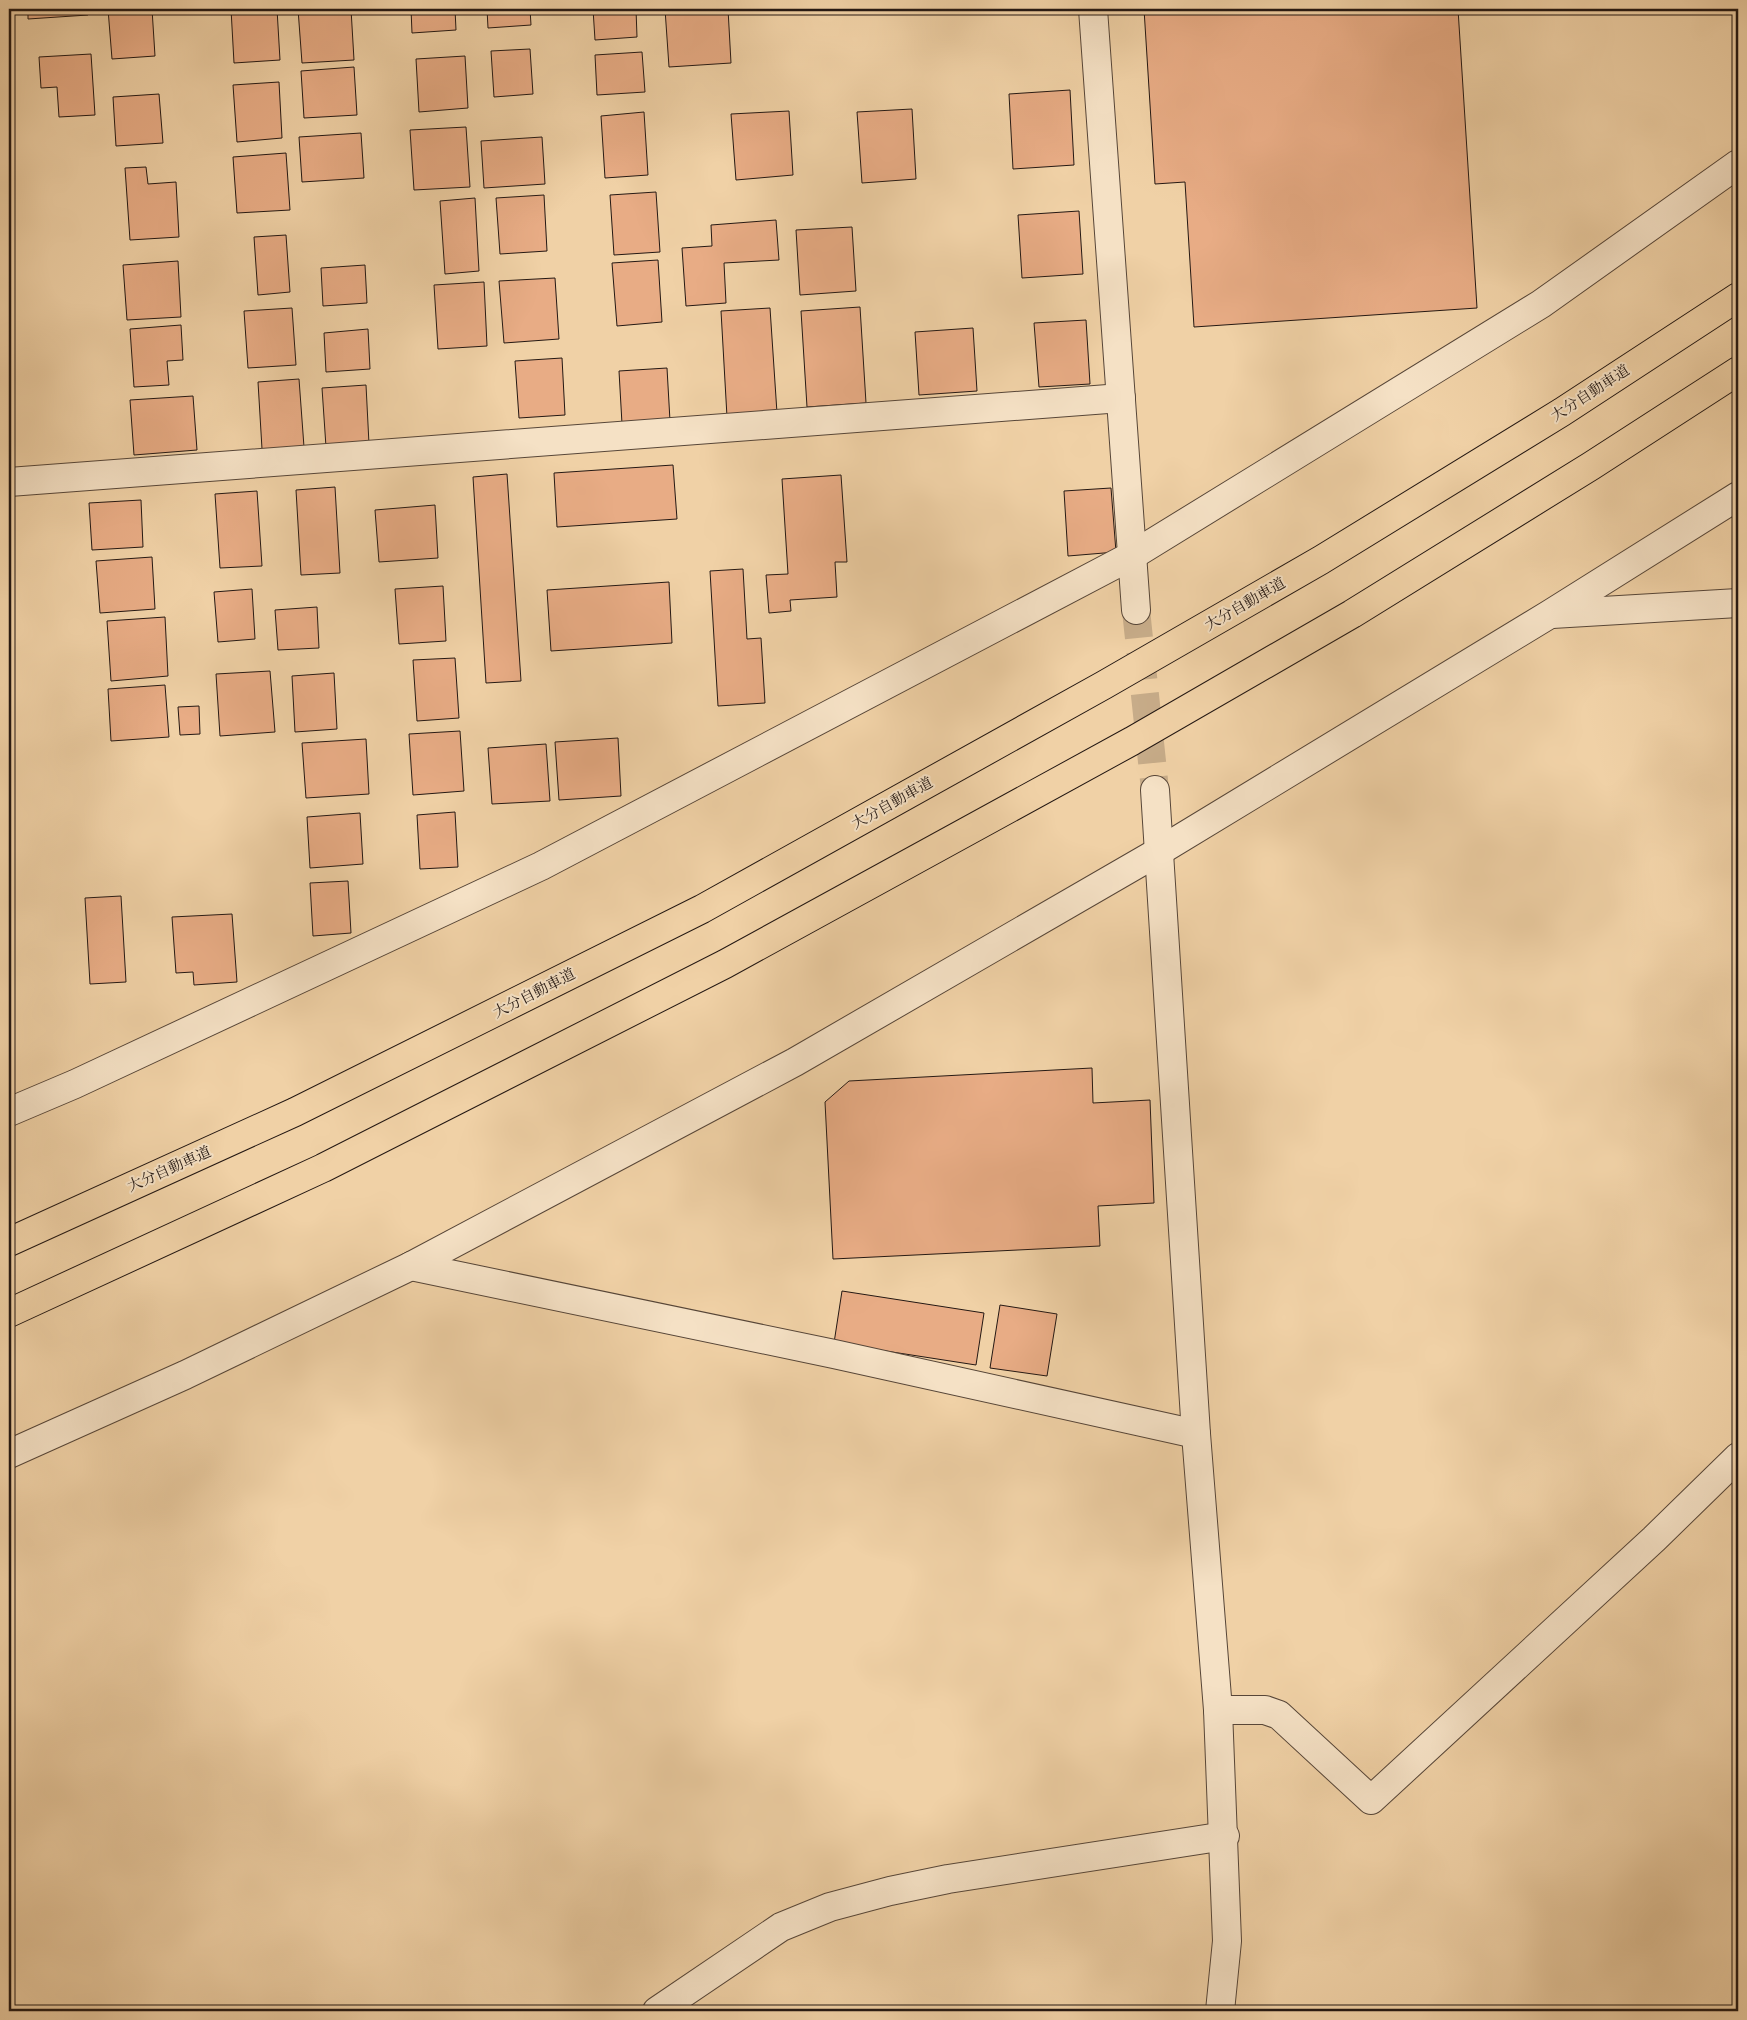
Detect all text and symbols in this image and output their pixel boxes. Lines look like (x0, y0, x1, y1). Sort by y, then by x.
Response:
street label: 大分自動車道 (1547, 361, 1634, 428)
street label: 大分自動車道 (1202, 574, 1290, 637)
street label: 大分自動車道 (848, 773, 937, 835)
street label: 大分自動車道 (490, 965, 580, 1024)
street label: 大分自動車道 (124, 1142, 215, 1198)

